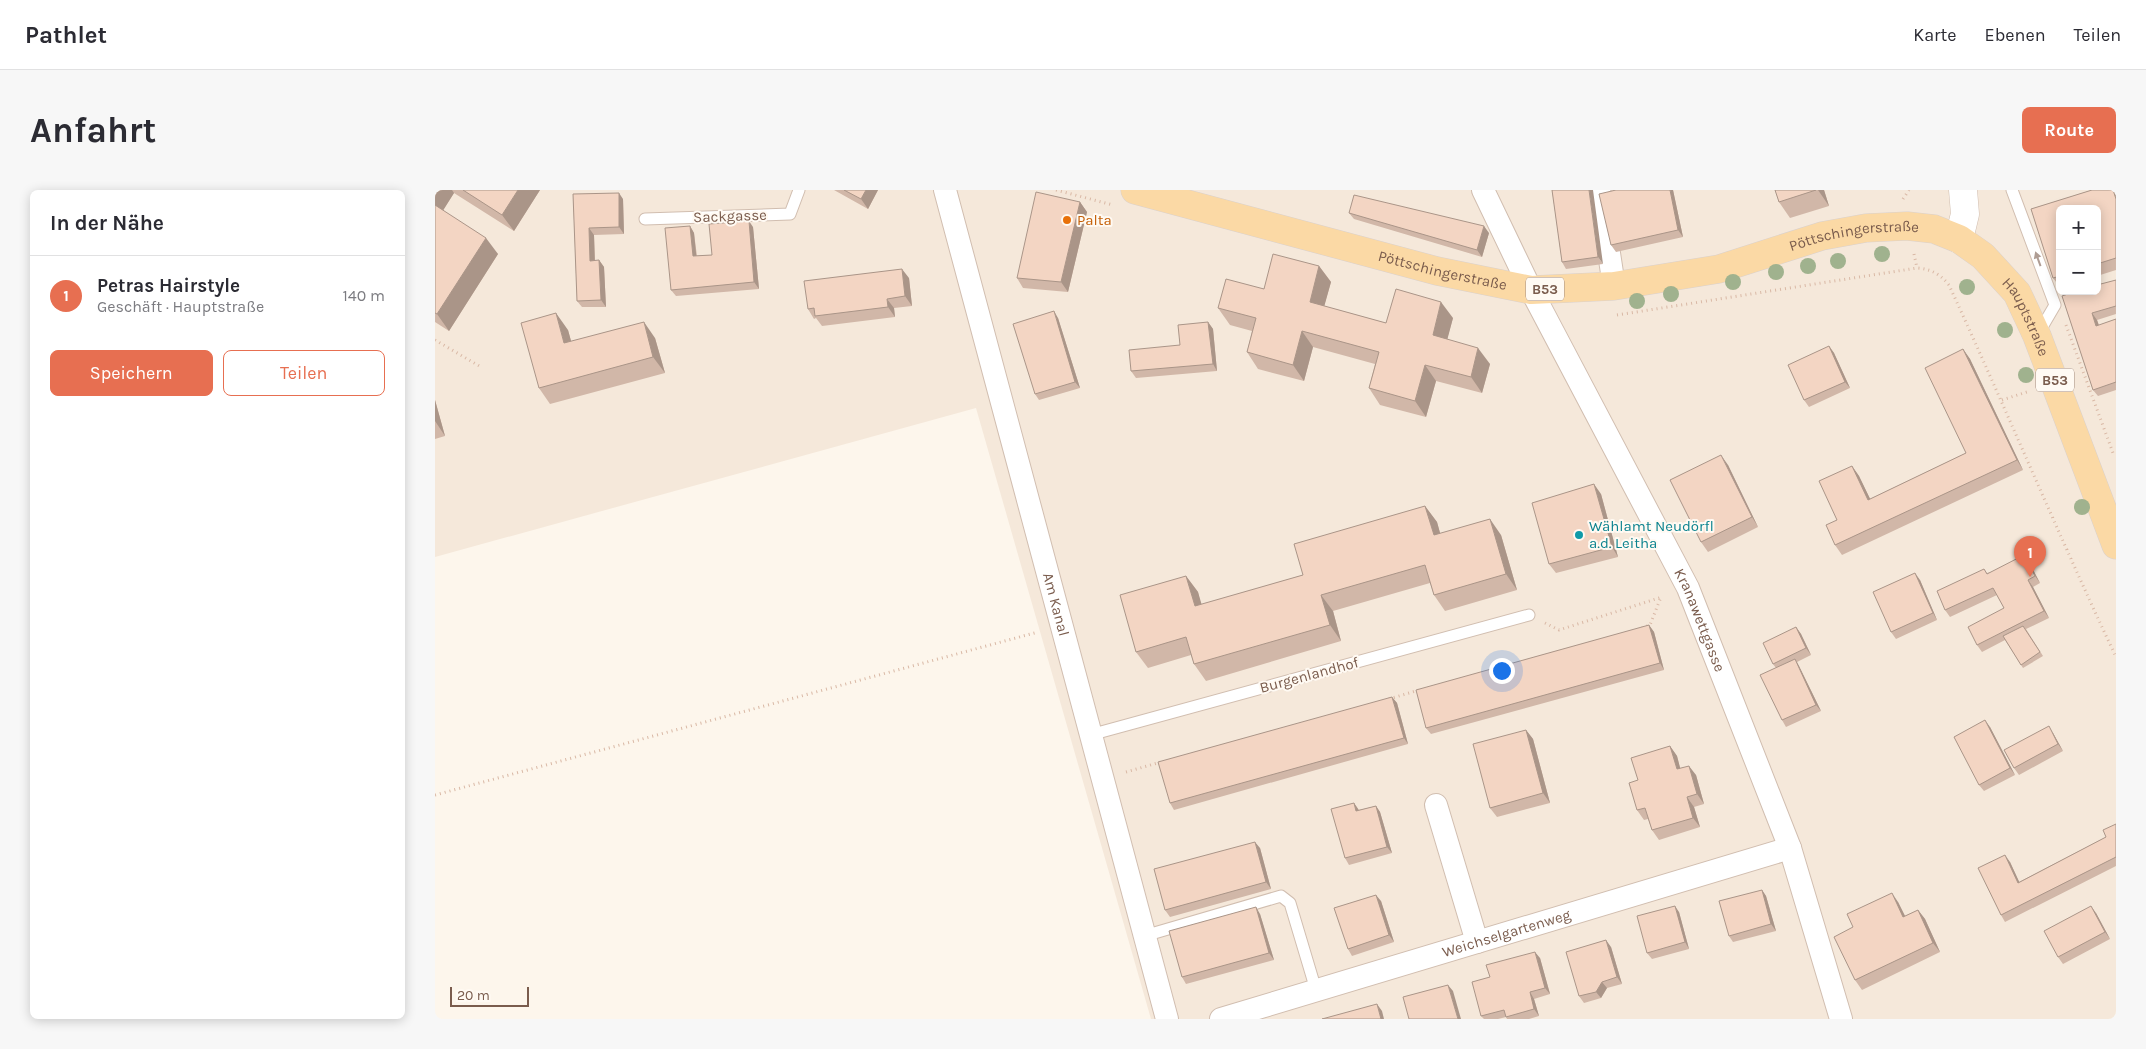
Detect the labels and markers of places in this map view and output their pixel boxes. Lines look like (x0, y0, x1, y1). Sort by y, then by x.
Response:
place label: Palta (1077, 211, 1112, 229)
marker: Palta (1061, 214, 1073, 226)
place label: Wählamt Neudörfl a.d. Leitha (1589, 517, 1714, 552)
marker: Wählamt Neudörfl a.d. Leitha (1573, 529, 1585, 541)
pin: 1 (2014, 536, 2046, 577)

